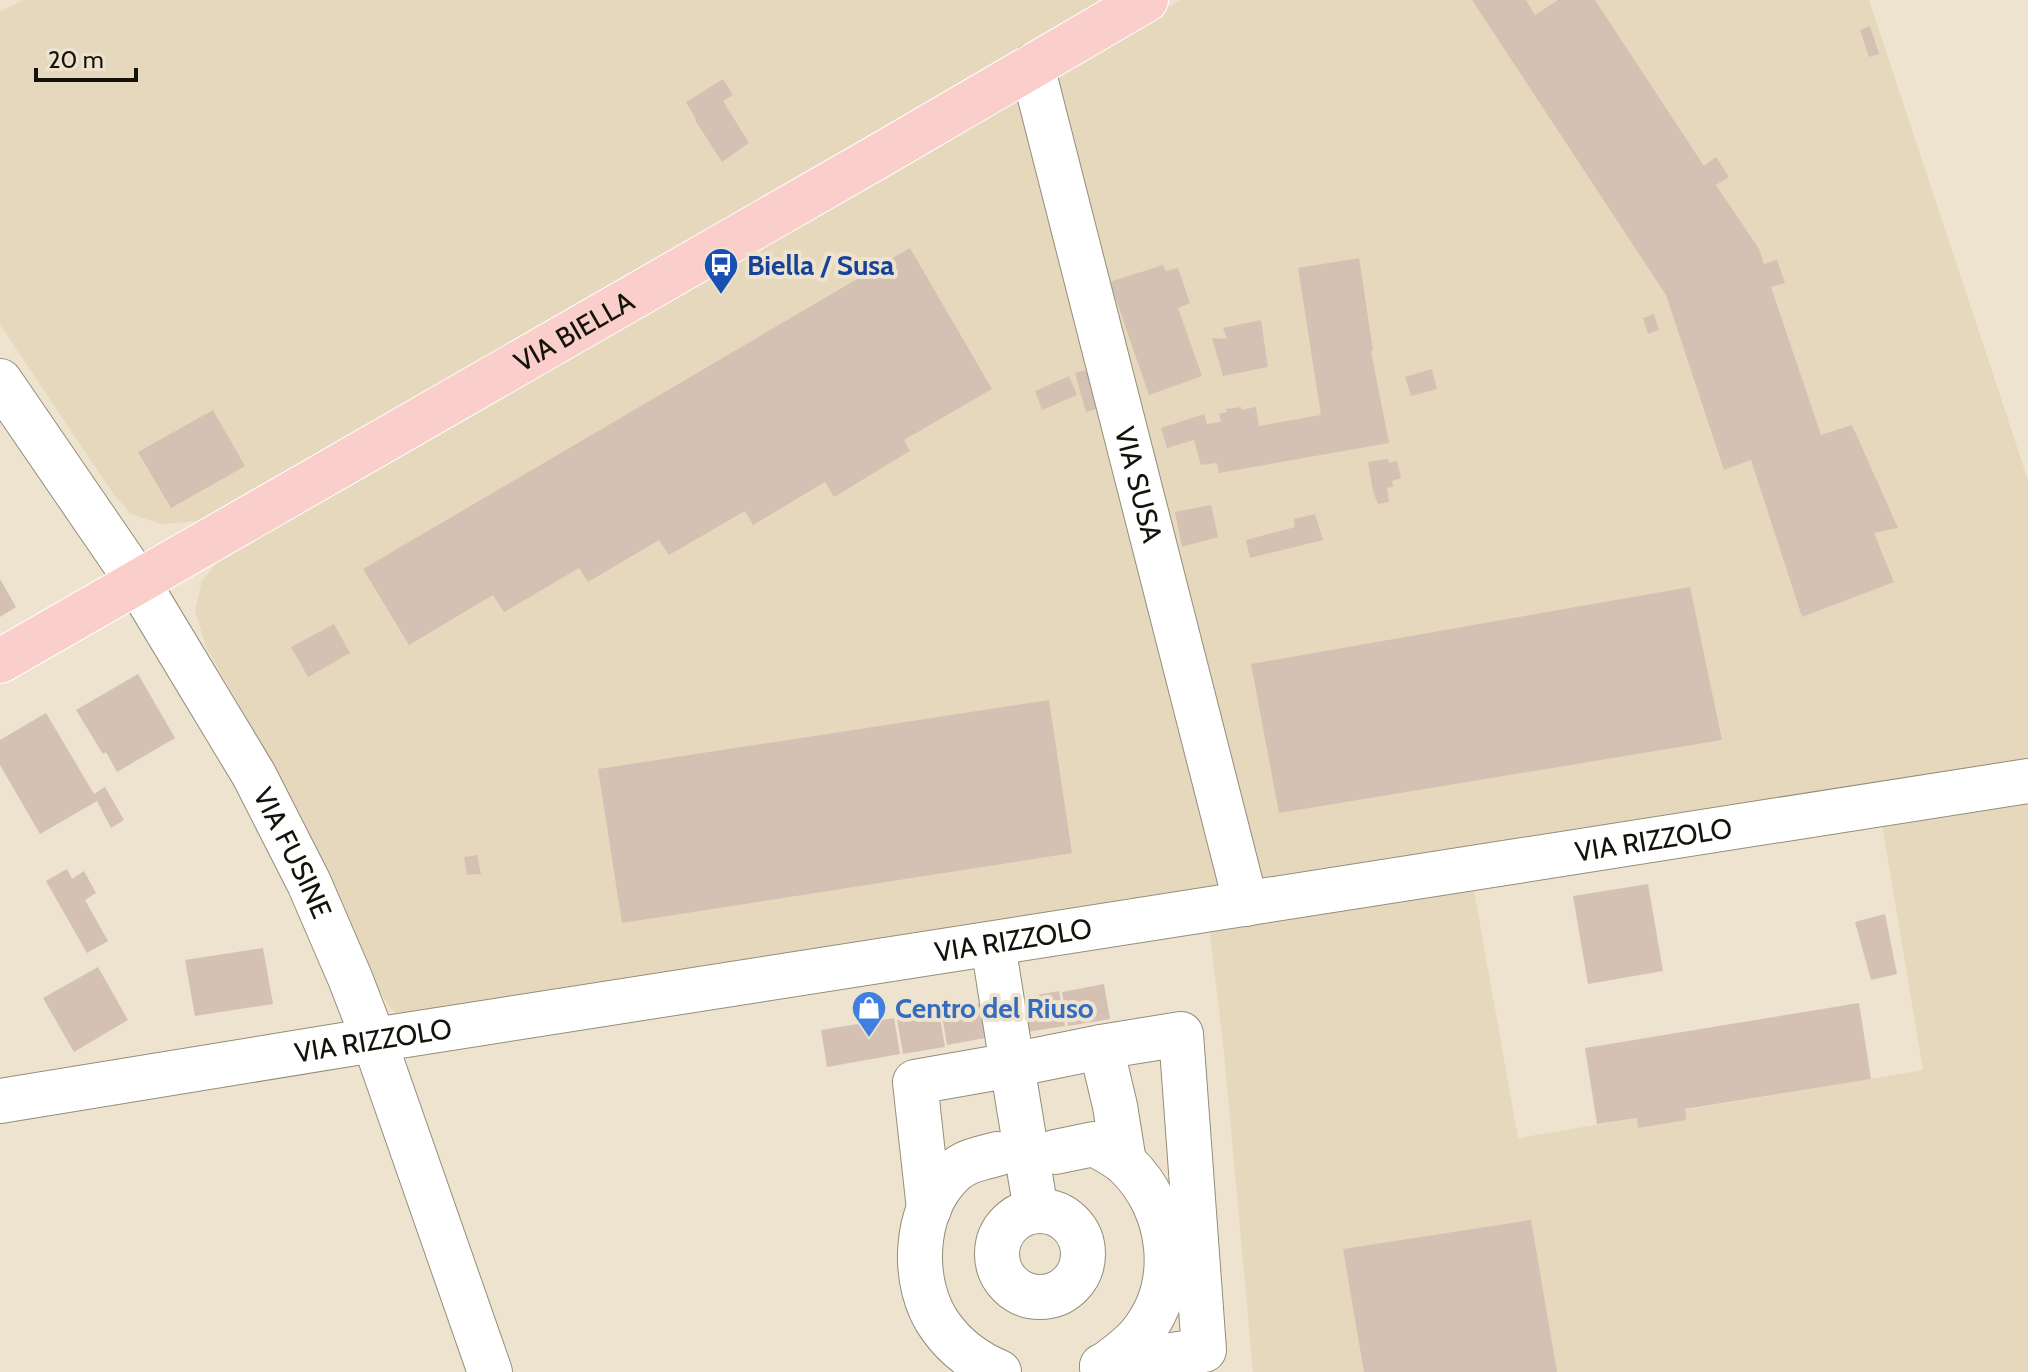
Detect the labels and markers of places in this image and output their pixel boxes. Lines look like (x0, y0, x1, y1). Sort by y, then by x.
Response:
bus stop icon: Biella / Susa (702, 246, 740, 296)
place label: Biella / Susa (747, 248, 894, 282)
shop icon: Centro del Riuso (850, 989, 888, 1039)
place label: Centro del Riuso (895, 991, 1094, 1025)

